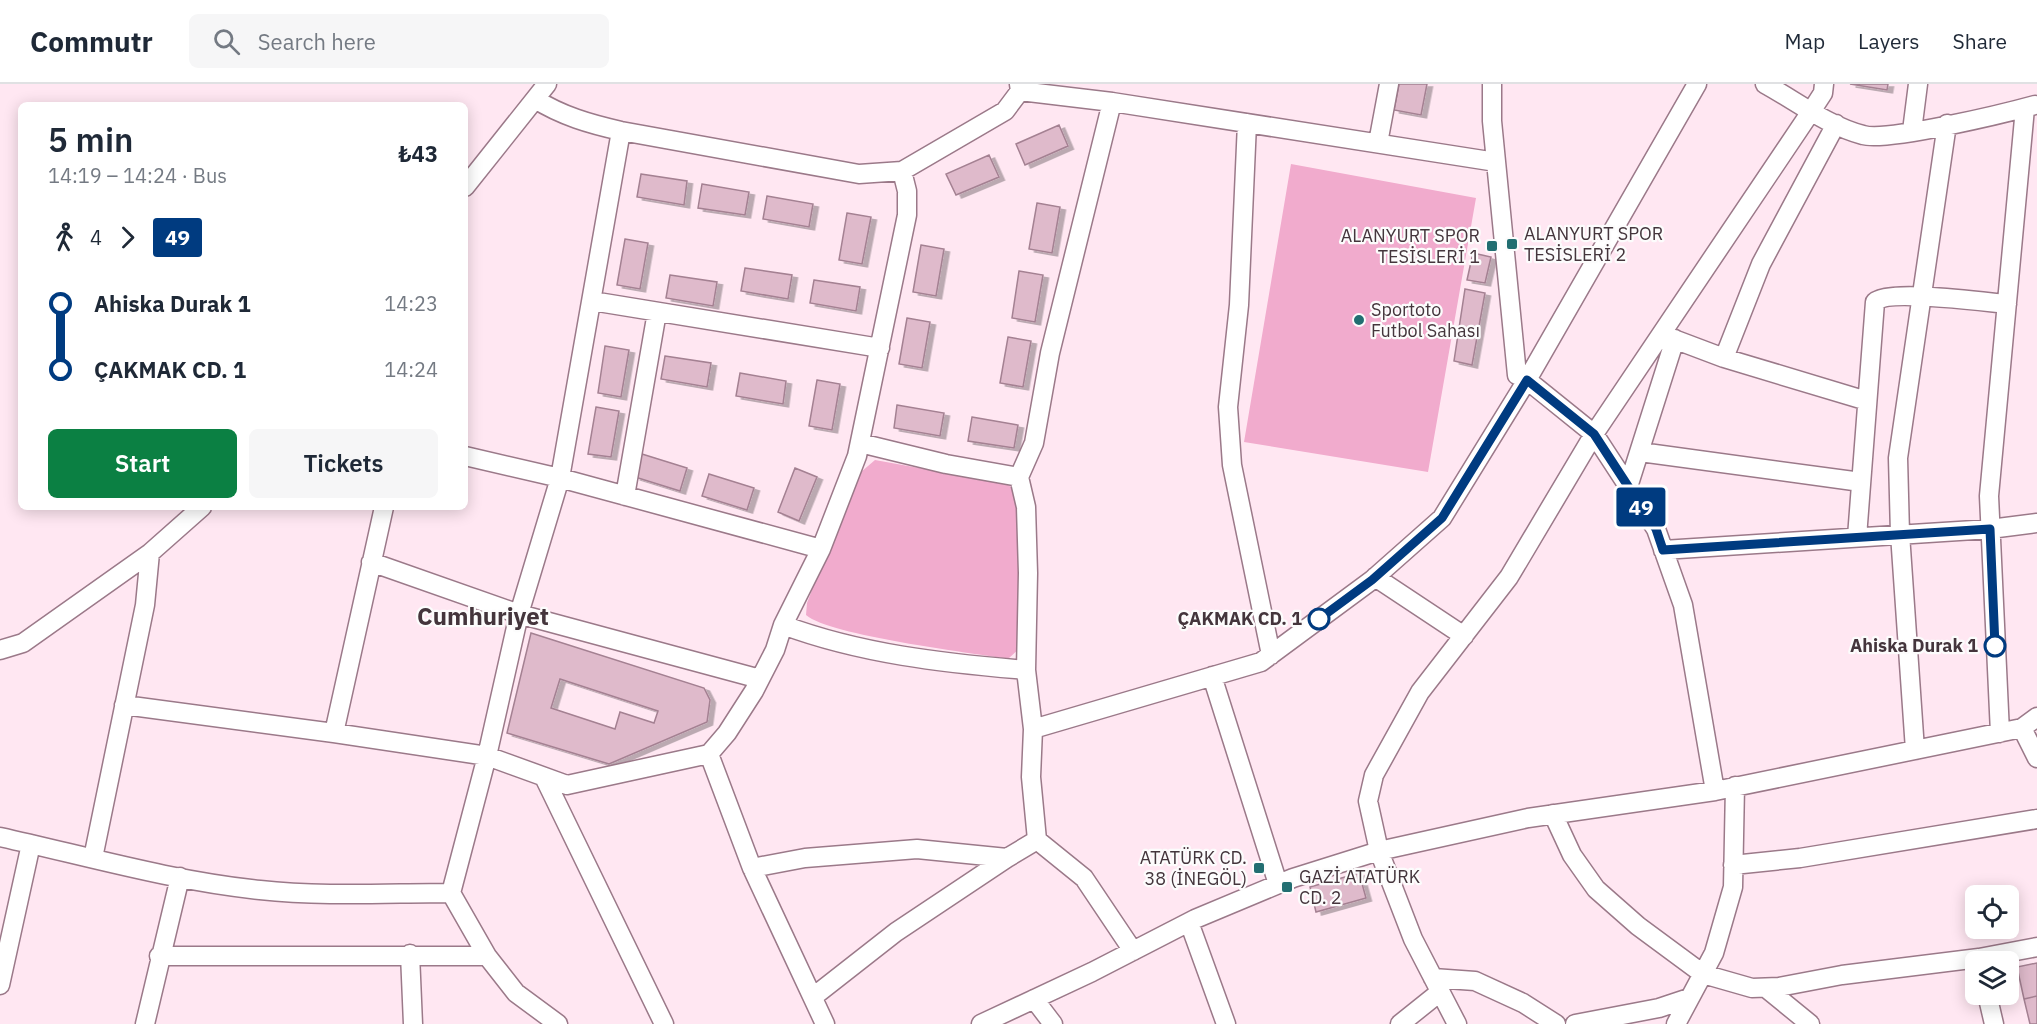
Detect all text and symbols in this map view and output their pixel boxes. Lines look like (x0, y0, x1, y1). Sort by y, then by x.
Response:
search box (189, 14, 609, 68)
text: Commutr (30, 23, 153, 60)
icon: search (210, 25, 243, 58)
text: Search here (258, 27, 376, 56)
text: Map (1785, 27, 1825, 55)
text: Layers (1858, 27, 1920, 55)
text: Share (1953, 27, 2007, 55)
text: 5 min (48, 118, 133, 161)
text: ₺43 (398, 139, 438, 168)
text: 14:19 – 14:24 · Bus (48, 162, 227, 189)
icon: walk (48, 221, 81, 254)
icon: forward (111, 221, 144, 254)
place label: ALANYURT SPOR TESİSLERİ 2 (1524, 222, 1663, 266)
text: 49 (165, 223, 190, 251)
text: 4 (90, 224, 102, 251)
place label: ALANYURT SPOR TESİSLERİ 1 (1341, 224, 1480, 268)
marker: ALANYURT SPOR TESİSLERİ 2 (1505, 237, 1519, 251)
marker: ALANYURT SPOR TESİSLERİ 1 (1485, 239, 1499, 253)
text: Ahiska Durak 1 (94, 289, 251, 318)
text: 14:23 (384, 290, 438, 317)
place label: Sportoto Futbol Sahası (1371, 298, 1480, 342)
marker: Sportoto Futbol Sahası (1352, 313, 1366, 327)
text: ÇAKMAK CD. 1 (94, 355, 246, 384)
text: 14:24 (384, 356, 438, 383)
button: Start (48, 429, 237, 498)
button: Tickets (249, 429, 438, 498)
line badge: 49 (1614, 488, 1668, 526)
text: 49 (1628, 493, 1654, 521)
district label: Cumhuriyet (417, 600, 549, 632)
place label: ÇAKMAK CD. 1 (1178, 607, 1302, 630)
marker: ÇAKMAK CD. 1 (1308, 608, 1330, 630)
place label: Ahiska Durak 1 (1850, 634, 1978, 657)
marker: Ahiska Durak 1 (1984, 635, 2006, 657)
place label: ATATÜRK CD. 38 (İNEGÖL) (1140, 846, 1247, 890)
marker: ATATÜRK CD. 38 (İNEGÖL) (1252, 861, 1266, 875)
place label: GAZİ ATATÜRK CD. 2 (1299, 865, 1421, 909)
marker: GAZİ ATATÜRK CD. 2 (1280, 880, 1294, 894)
map controls (1965, 885, 2019, 1005)
button: locate (1965, 885, 2019, 939)
button: layers (1965, 951, 2019, 1005)

